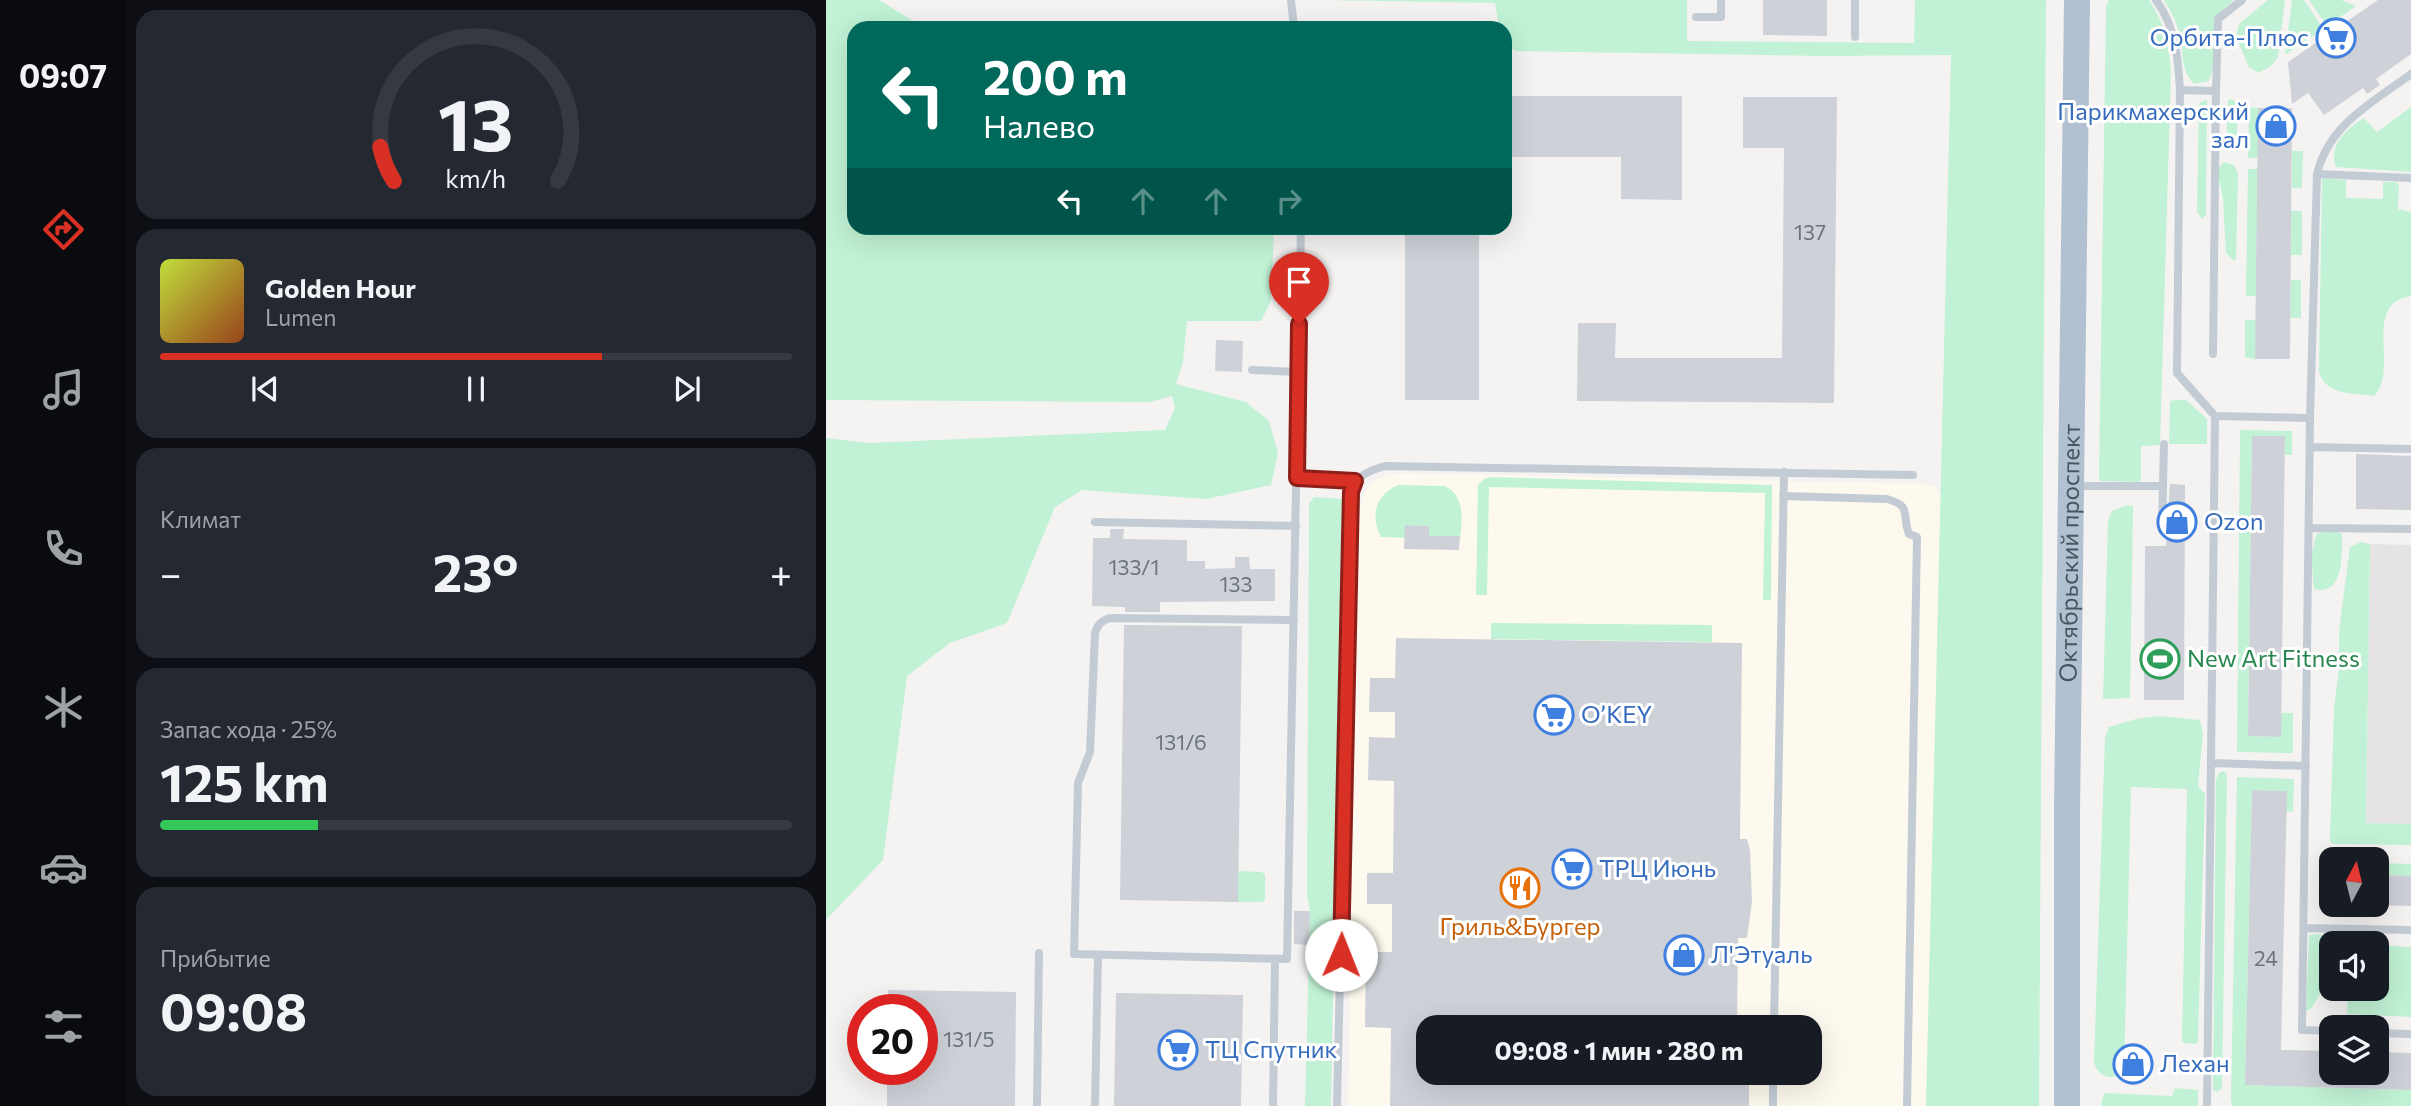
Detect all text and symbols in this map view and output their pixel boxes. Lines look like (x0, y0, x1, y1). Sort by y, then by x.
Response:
supermarket icon: Орбита-Плюс (2315, 17, 2357, 59)
place label: Орбита-Плюс (2150, 22, 2309, 51)
text: 200 m (983, 45, 1128, 105)
icon: left (868, 49, 959, 140)
text: 09:07 (19, 55, 107, 95)
text: 13 (438, 77, 514, 166)
place label: Парикмахерский зал (2057, 96, 2249, 153)
text: Налево (983, 105, 1095, 145)
shop icon: Парикмахерский зал (2255, 105, 2297, 147)
text: km/h (446, 162, 506, 192)
icon: left (1051, 182, 1089, 220)
icon: ahead (1124, 182, 1162, 220)
icon: ahead (1197, 182, 1235, 220)
icon: right (1270, 182, 1308, 220)
icon: directions (39, 205, 88, 254)
house number: 137 (1794, 219, 1826, 244)
pin (1269, 252, 1329, 324)
icon: arrive (1280, 263, 1318, 301)
text: Golden Hour (265, 272, 416, 303)
text: Lumen (265, 303, 336, 331)
icon: music (39, 365, 88, 414)
icon: previous (246, 370, 284, 408)
icon: pause (457, 370, 495, 408)
icon: next (668, 370, 706, 408)
street label: Октябрьский проспект (2053, 424, 2085, 682)
shop icon: Ozon (2156, 501, 2198, 543)
text: Климат (160, 505, 241, 533)
place label: Ozon (2204, 506, 2264, 535)
icon: phone (39, 524, 88, 573)
text: 23° (433, 539, 519, 603)
text: − (160, 549, 182, 596)
text: + (770, 549, 792, 596)
house number: 133/1 (1109, 554, 1159, 579)
house number: 133 (1220, 571, 1252, 596)
sports icon: New Art Fitness (2139, 638, 2181, 680)
place label: New Art Fitness (2187, 643, 2360, 672)
icon: climate (39, 683, 88, 732)
supermarket icon: O’KEY (1533, 694, 1575, 736)
place label: O’KEY (1581, 699, 1652, 728)
text: Запас хода · 25% (160, 715, 337, 743)
house number: 131/6 (1155, 729, 1207, 754)
text: 125 km (160, 749, 329, 813)
icon: car (39, 843, 88, 892)
north arrow (2319, 847, 2389, 917)
map controls (2319, 847, 2389, 1085)
supermarket icon: ТРЦ Июнь (1551, 848, 1593, 890)
place label: ТРЦ Июнь (1599, 853, 1716, 882)
restaurant icon: Гриль&Бургер (1499, 867, 1541, 909)
place label: Гриль&Бургер (1439, 911, 1601, 940)
position arrow (1304, 918, 1378, 992)
button: sound (2319, 931, 2389, 1001)
shop icon: Л'Этуаль (1663, 934, 1705, 976)
place label: Л'Этуаль (1711, 939, 1812, 968)
text: Прибытие (160, 944, 271, 972)
house number: 24 (2254, 945, 2278, 970)
text: 09:08 (160, 978, 307, 1042)
speed limit sign: 20 (847, 994, 938, 1085)
icon: filters (39, 1002, 88, 1051)
button: layers (2319, 1015, 2389, 1085)
house number: 131/5 (943, 1026, 995, 1051)
supermarket icon: ТЦ Спутник (1157, 1029, 1199, 1071)
place label: ТЦ Спутник (1205, 1034, 1338, 1063)
text: 09:08 · 1 мин · 280 m (1494, 1034, 1744, 1065)
shop icon: Лехан (2112, 1043, 2154, 1085)
place label: Лехан (2160, 1048, 2230, 1077)

